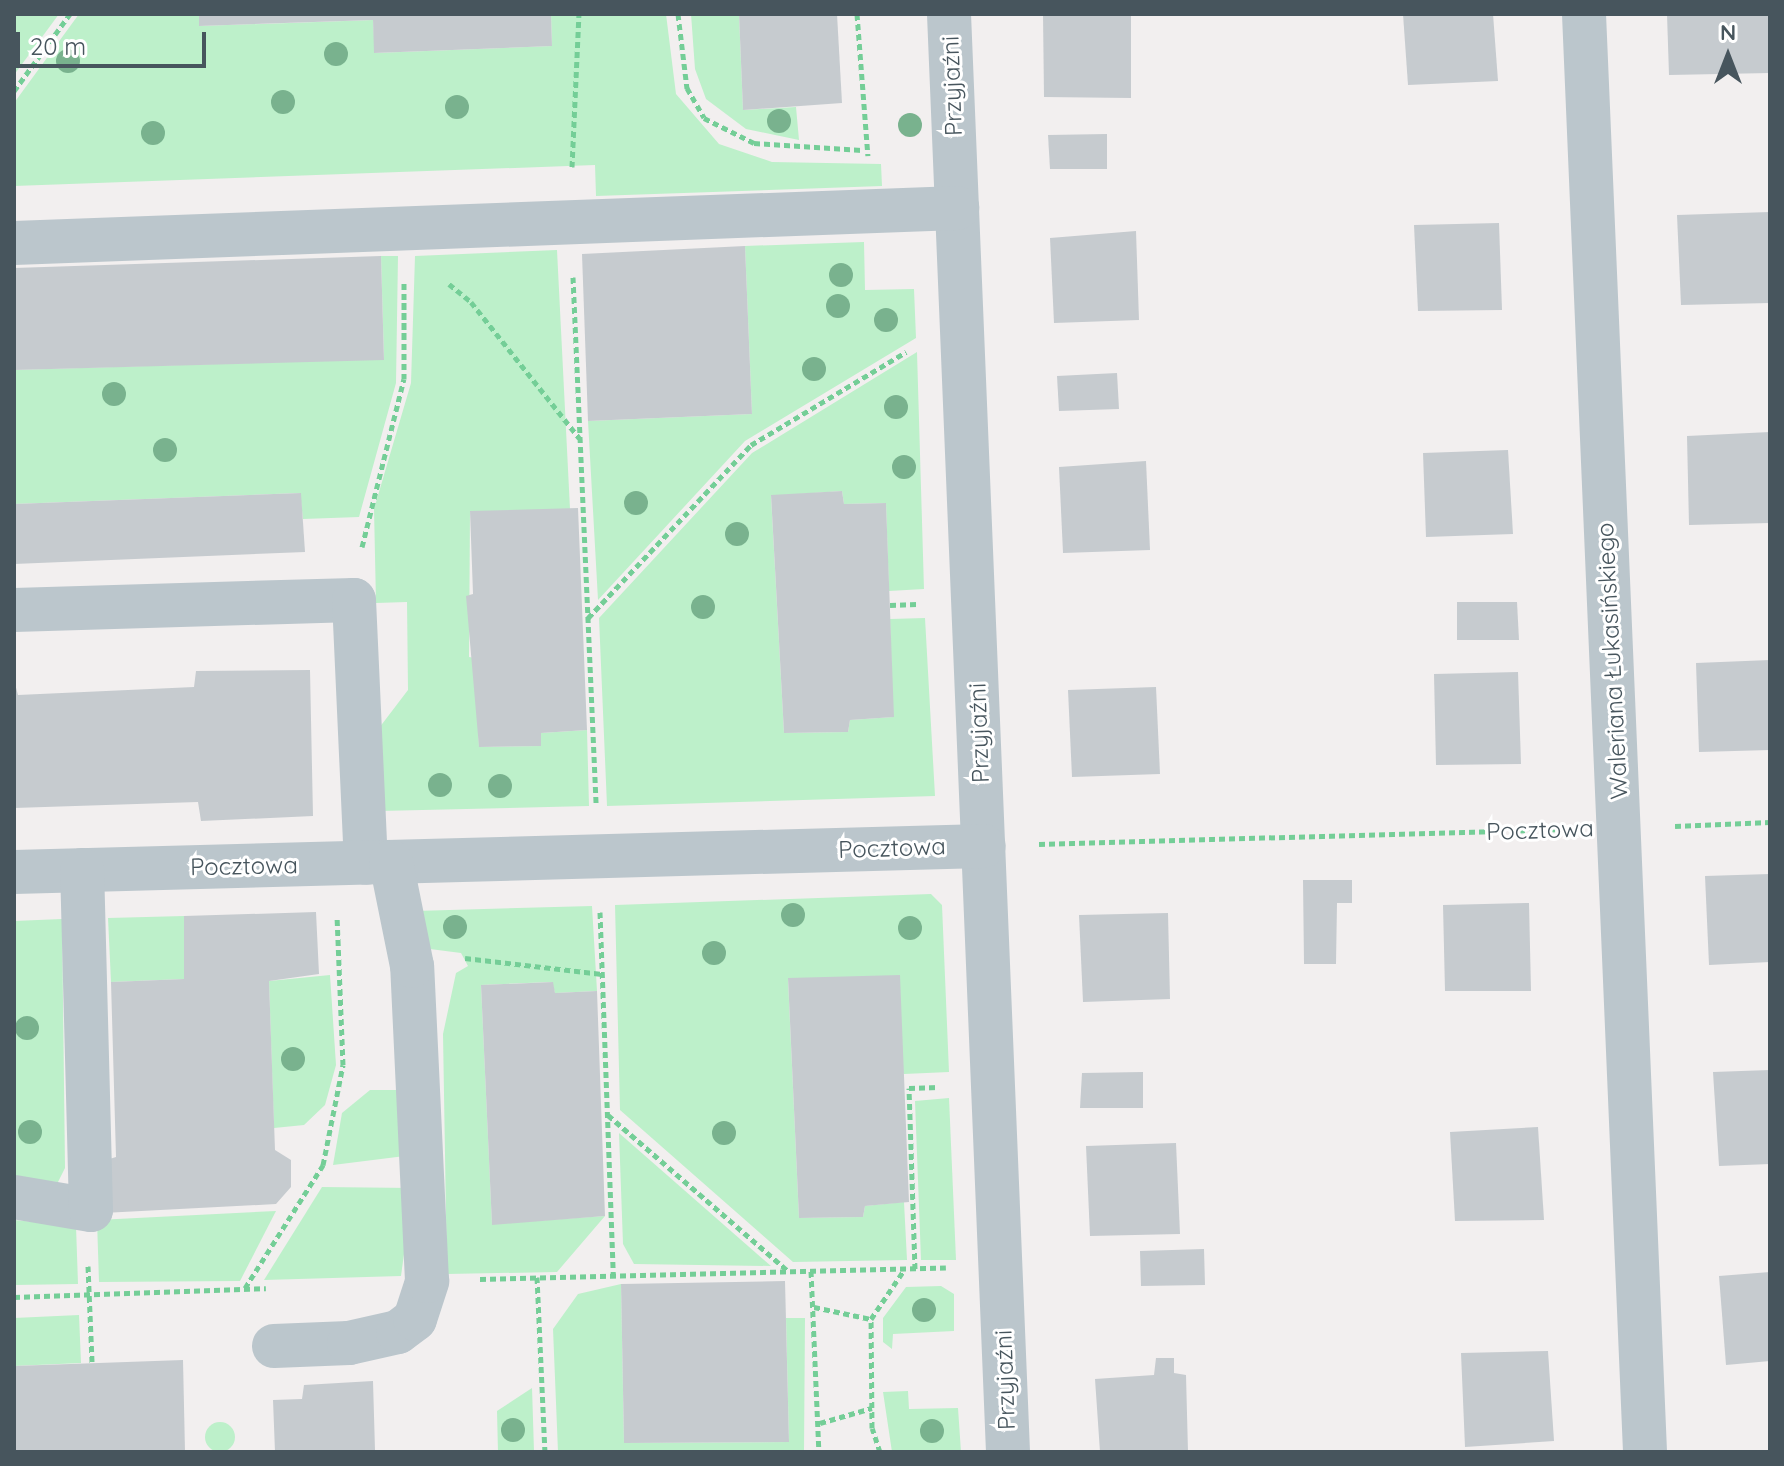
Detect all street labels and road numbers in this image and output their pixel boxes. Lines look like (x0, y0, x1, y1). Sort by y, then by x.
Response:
street label: Przyjaźni (936, 35, 968, 137)
street label: Waleriana Łukasińskiego (1590, 522, 1634, 800)
street label: Przyjaźni (963, 682, 995, 784)
street label: Pocztowa (1486, 814, 1594, 846)
street label: Pocztowa (838, 832, 946, 864)
street label: Pocztowa (190, 851, 298, 881)
street label: Przyjaźni (989, 1329, 1021, 1431)

